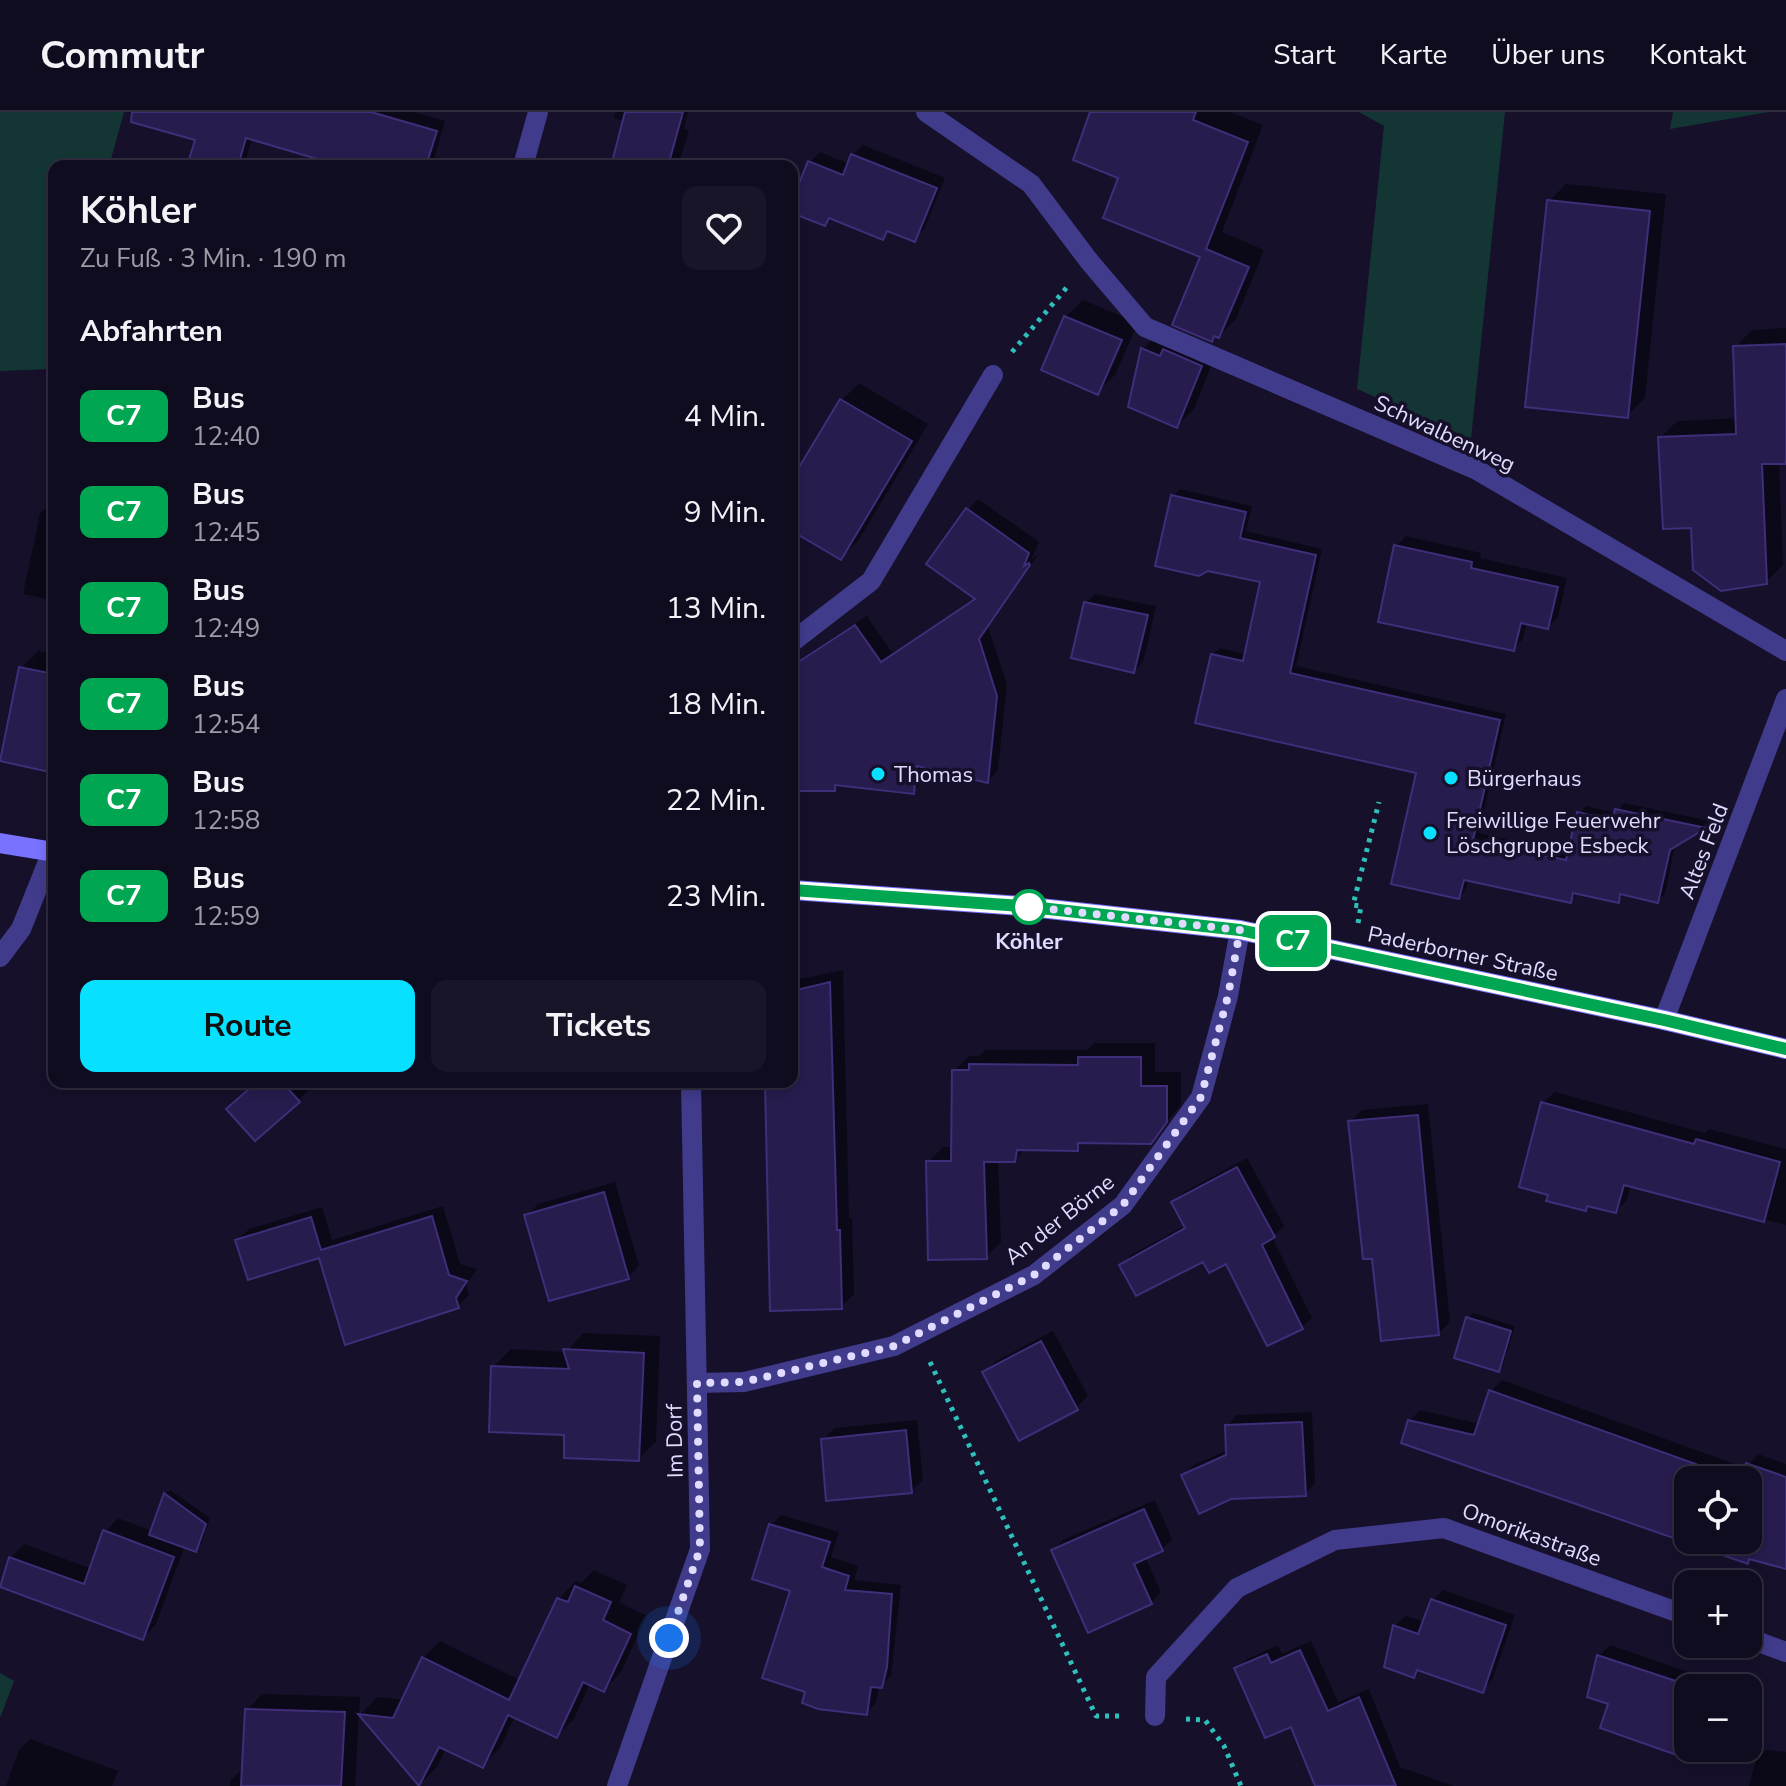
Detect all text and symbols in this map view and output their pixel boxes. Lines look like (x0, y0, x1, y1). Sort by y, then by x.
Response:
text: Commutr (40, 30, 205, 81)
text: Start (1273, 36, 1336, 74)
text: Karte (1380, 36, 1447, 74)
text: Über uns (1491, 36, 1605, 74)
text: Kontakt (1649, 36, 1746, 74)
text: Köhler (80, 185, 196, 236)
button: heart (682, 186, 766, 270)
text: Zu Fuß · 3 Min. · 190 m (80, 241, 346, 276)
text: Abfahrten (80, 311, 223, 352)
text: Bus (192, 378, 245, 419)
street label: Schwalbenweg (1369, 388, 1520, 480)
text: 4 Min. (684, 396, 766, 437)
text: C7 (106, 397, 142, 435)
text: 12:40 (192, 419, 260, 454)
text: Bus (192, 474, 245, 515)
text: 9 Min. (684, 492, 766, 533)
text: C7 (106, 493, 142, 531)
text: 12:45 (192, 515, 260, 550)
text: Bus (192, 570, 245, 611)
text: 13 Min. (666, 588, 766, 629)
text: C7 (106, 589, 142, 627)
text: 12:49 (192, 611, 260, 646)
text: Bus (192, 666, 245, 707)
text: 18 Min. (666, 684, 766, 725)
text: C7 (106, 685, 142, 723)
text: 12:54 (192, 707, 260, 742)
place label: Thomas (894, 760, 973, 790)
text: Bus (192, 762, 245, 803)
place label: Bürgerhaus (1467, 764, 1582, 794)
marker: Thomas (869, 765, 887, 783)
marker: Bürgerhaus (1442, 769, 1460, 787)
text: 22 Min. (666, 780, 766, 821)
text: C7 (106, 781, 142, 819)
street label: Altes Feld (1672, 799, 1736, 904)
text: 12:58 (192, 803, 260, 838)
place label: Freiwillige Feuerwehr Löschgruppe Esbeck (1446, 806, 1661, 861)
marker: Freiwillige Feuerwehr Löschgruppe Esbeck (1421, 824, 1439, 842)
text: Bus (192, 858, 245, 899)
text: 23 Min. (666, 876, 766, 917)
text: C7 (106, 877, 142, 915)
marker: Köhler (1012, 890, 1046, 924)
text: 12:59 (192, 899, 260, 934)
line badge: C7 (1257, 915, 1329, 967)
street label: Paderborner Straße (1365, 919, 1561, 989)
text: C7 (1275, 922, 1311, 960)
place label: Köhler (995, 927, 1063, 957)
button: Route (80, 980, 415, 1072)
button: Tickets (431, 980, 766, 1072)
street label: An der Börne (999, 1168, 1121, 1272)
street label: Im Dorf (659, 1403, 691, 1478)
map controls (1674, 1466, 1762, 1762)
button: locate (1674, 1466, 1762, 1554)
street label: Omorikastraße (1458, 1496, 1606, 1574)
button: + (1674, 1570, 1762, 1658)
your location (649, 1618, 689, 1658)
button: − (1674, 1674, 1762, 1762)

